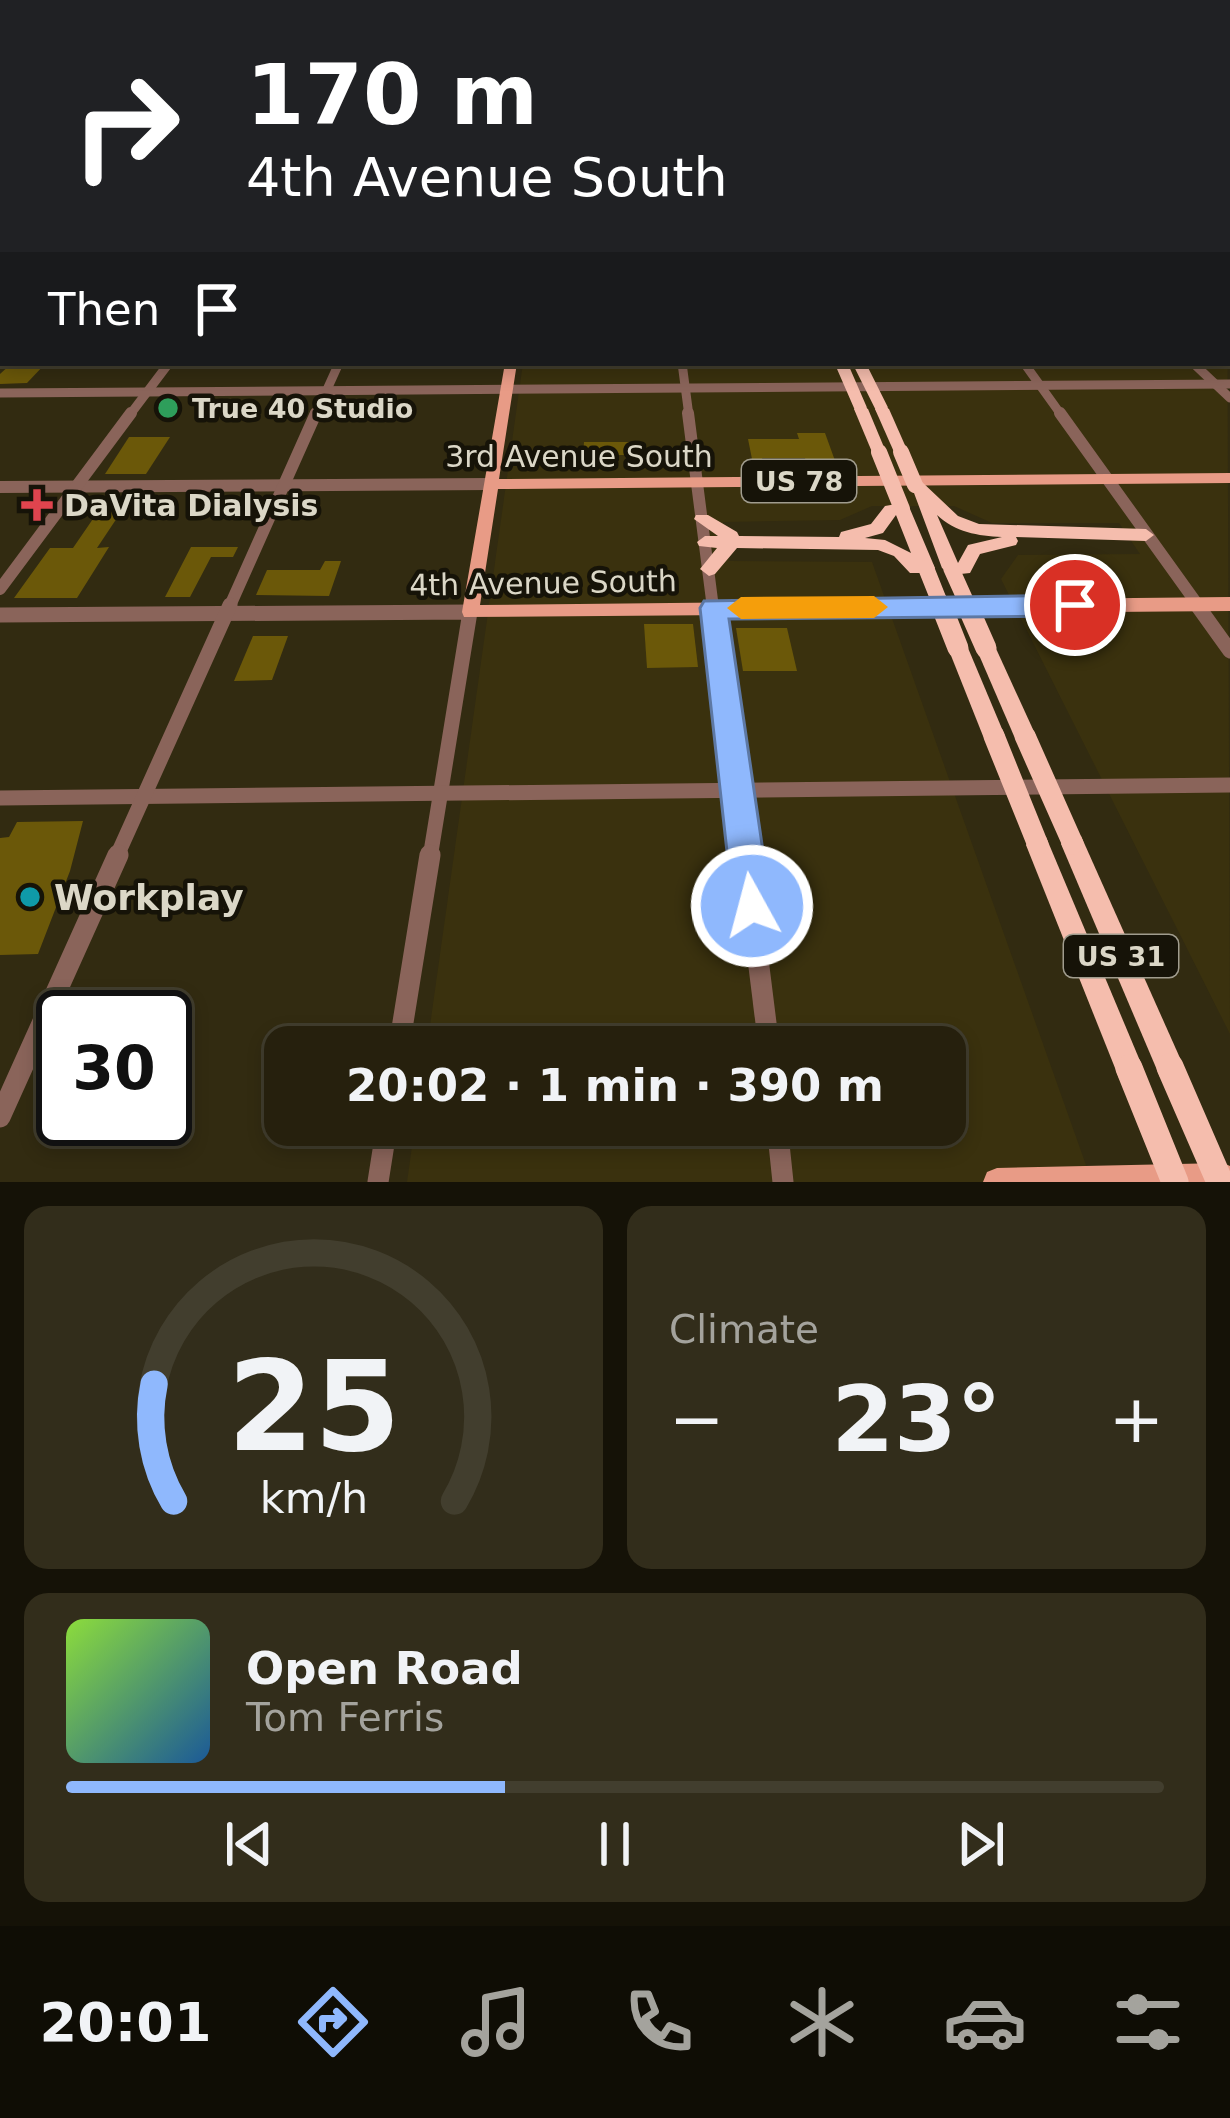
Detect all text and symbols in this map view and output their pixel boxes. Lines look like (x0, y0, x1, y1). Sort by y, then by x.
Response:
text: 170 m (246, 46, 538, 144)
icon: right (48, 48, 204, 204)
text: 4th Avenue South (246, 146, 728, 209)
icon: arrive (184, 276, 250, 342)
text: Then (48, 283, 160, 336)
place label: True 40 Studio (192, 393, 413, 424)
marker: True 40 Studio (155, 395, 181, 421)
street label: 3rd Avenue South (445, 439, 713, 474)
road number: US 78 (742, 460, 856, 502)
place label: DaVita Dialysis (64, 488, 318, 523)
marker: DaVita Dialysis (21, 489, 53, 521)
pin (1024, 554, 1126, 656)
street label: 4th Avenue South (409, 563, 677, 603)
icon: arrive (1042, 572, 1108, 638)
position arrow (689, 843, 815, 969)
place label: Workplay (54, 877, 244, 918)
marker: Workplay (17, 884, 43, 910)
road number: US 31 (1064, 935, 1178, 977)
speed limit sign: 30 (36, 990, 192, 1146)
text: 20:02 · 1 min · 390 m (346, 1059, 884, 1112)
text: Climate (669, 1307, 819, 1352)
text: 25 (227, 1334, 400, 1479)
text: 23° (831, 1367, 1002, 1472)
text: − (669, 1381, 724, 1458)
text: + (1109, 1381, 1164, 1458)
text: km/h (259, 1472, 368, 1522)
text: Open Road (246, 1642, 523, 1695)
text: Tom Ferris (246, 1695, 444, 1740)
icon: previous (216, 1811, 282, 1877)
icon: pause (582, 1811, 648, 1877)
icon: next (948, 1811, 1014, 1877)
icon: directions (291, 1980, 375, 2064)
icon: music (454, 1980, 538, 2064)
icon: phone (617, 1980, 701, 2064)
icon: climate (780, 1980, 864, 2064)
icon: car (943, 1980, 1027, 2064)
icon: filters (1106, 1980, 1190, 2064)
text: 20:01 (40, 1991, 211, 2054)

